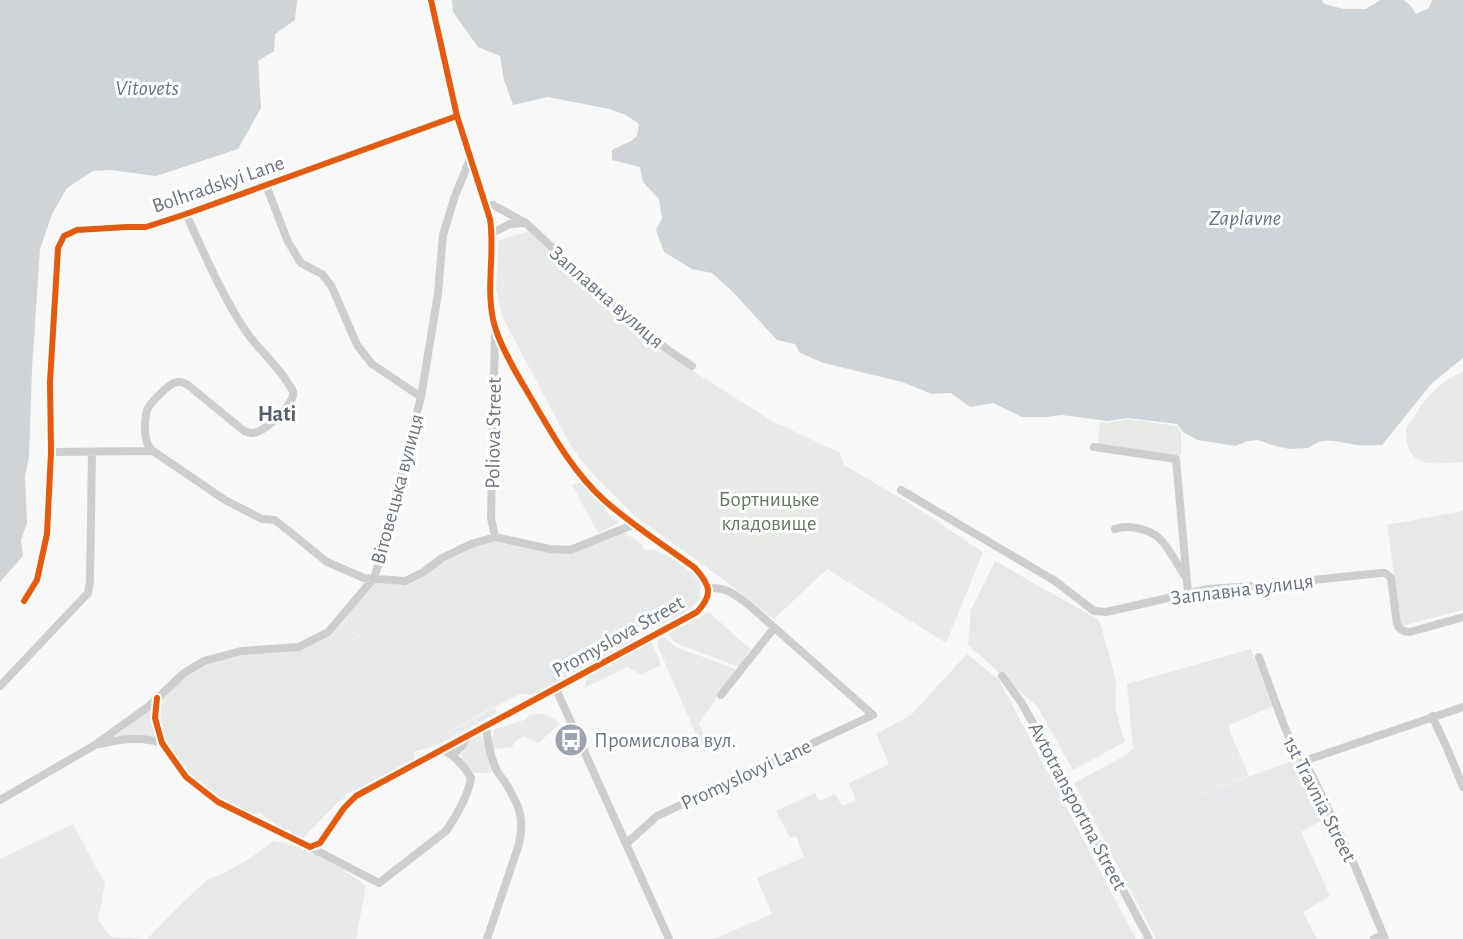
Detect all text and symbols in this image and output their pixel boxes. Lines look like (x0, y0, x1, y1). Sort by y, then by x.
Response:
water label: Vitovets (115, 77, 179, 99)
street label: Bolhradskyi Lane (149, 152, 287, 217)
water label: Zaplavne (1209, 207, 1281, 230)
street label: Заплавна вулиця (546, 242, 668, 352)
street label: Poliova Street (482, 377, 505, 489)
district label: Hati (258, 403, 296, 425)
street label: Вітовецька вулиця (367, 412, 428, 567)
park label: Бортницьке кладовище (719, 489, 819, 534)
street label: Заплавна вулиця (1169, 570, 1315, 609)
street label: Promyslova Street (549, 591, 688, 681)
street label: Avtotransportna Street (1025, 719, 1131, 894)
bus stop icon: Промислова вул. (553, 722, 589, 758)
place label: Промислова вул. (594, 730, 736, 751)
street label: 1st Travnia Street (1279, 733, 1360, 866)
street label: Promyslovyi Lane (678, 735, 815, 814)

